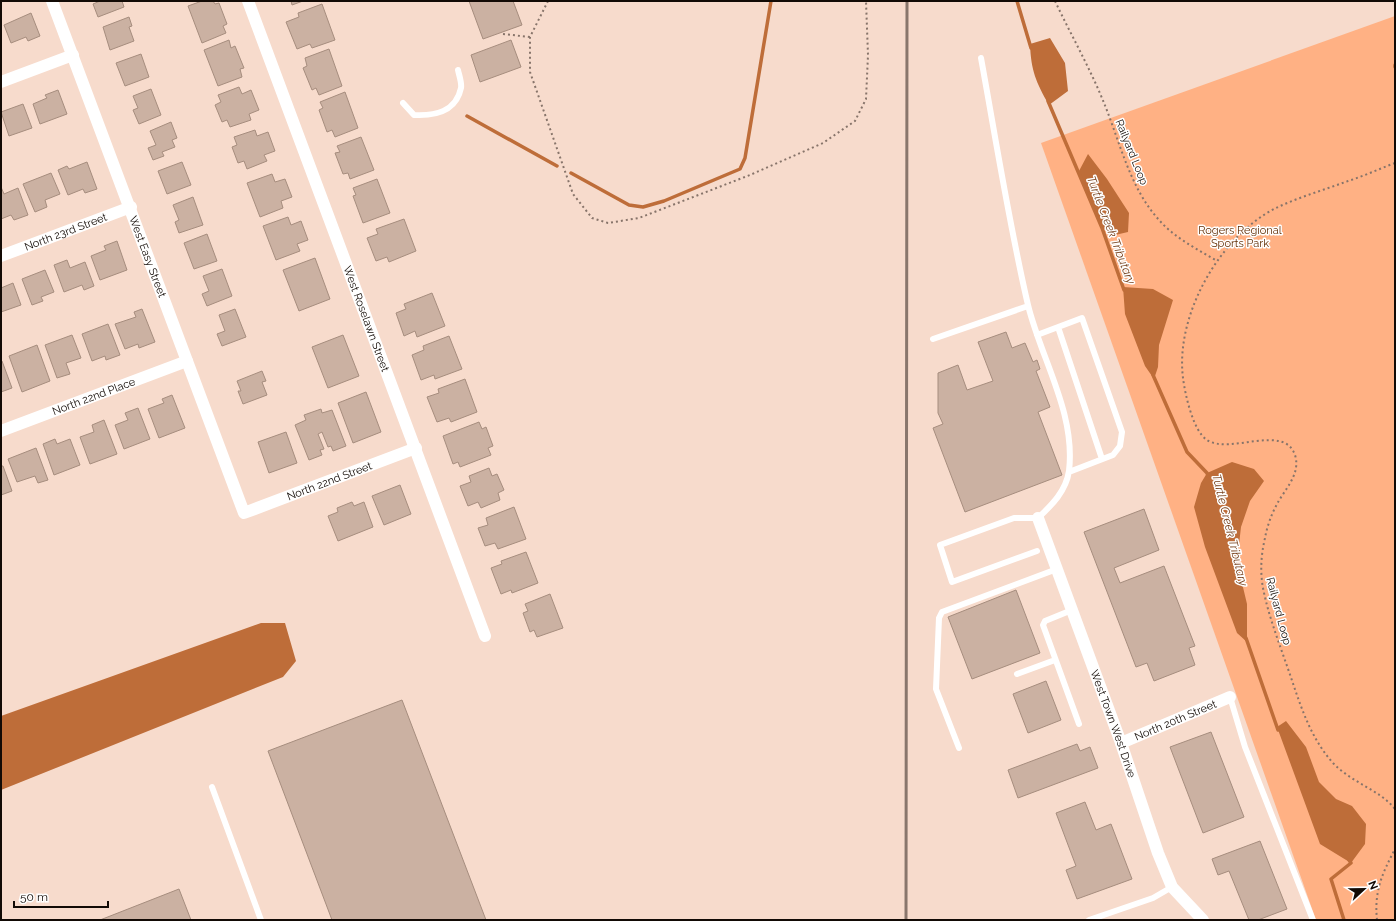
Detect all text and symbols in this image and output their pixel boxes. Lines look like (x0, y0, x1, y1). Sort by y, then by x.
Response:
street label: Railyard Loop (1112, 117, 1151, 187)
water label: Turtle Creek Tributary (1084, 174, 1139, 287)
street label: North 23rd Street (23, 211, 109, 254)
street label: West Easy Street (126, 214, 169, 300)
park label: Rogers Regional Sports Park (1198, 224, 1282, 250)
street label: West Roselawn Street (340, 264, 392, 374)
street label: North 22nd Place (51, 375, 138, 418)
street label: North 22nd Street (285, 459, 374, 503)
water label: Turtle Creek Tributary (1209, 473, 1251, 588)
street label: Railyard Loop (1263, 576, 1294, 647)
street label: West Town West Drive (1088, 668, 1138, 780)
street label: North 20th Street (1133, 697, 1219, 744)
north arrow (1344, 869, 1384, 909)
text: N (1365, 879, 1380, 892)
scale bar (14, 883, 108, 909)
text: 50 m (20, 890, 48, 904)

